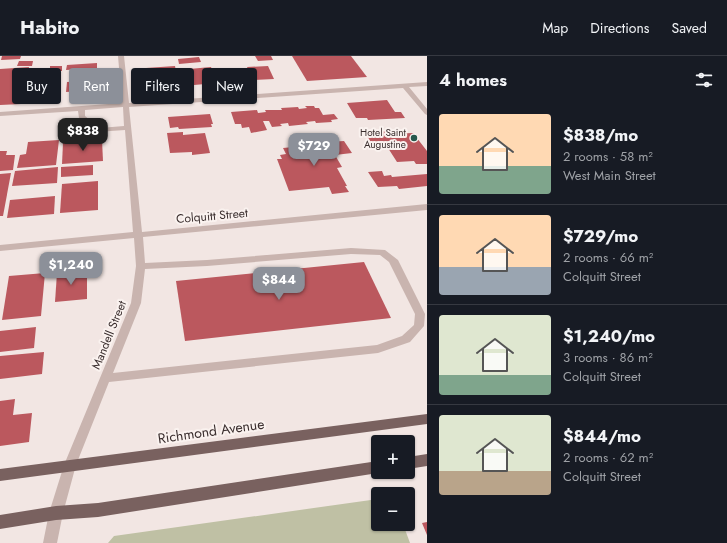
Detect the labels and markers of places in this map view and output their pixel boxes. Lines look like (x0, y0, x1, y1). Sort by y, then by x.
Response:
pin: $838 (59, 118, 107, 152)
place label: Hotel Saint Augustine (360, 125, 407, 152)
pin: $729 (290, 133, 338, 167)
marker: Hotel Saint Augustine (409, 133, 419, 143)
pin: $1,240 (38, 252, 104, 286)
pin: $844 (255, 267, 303, 301)

